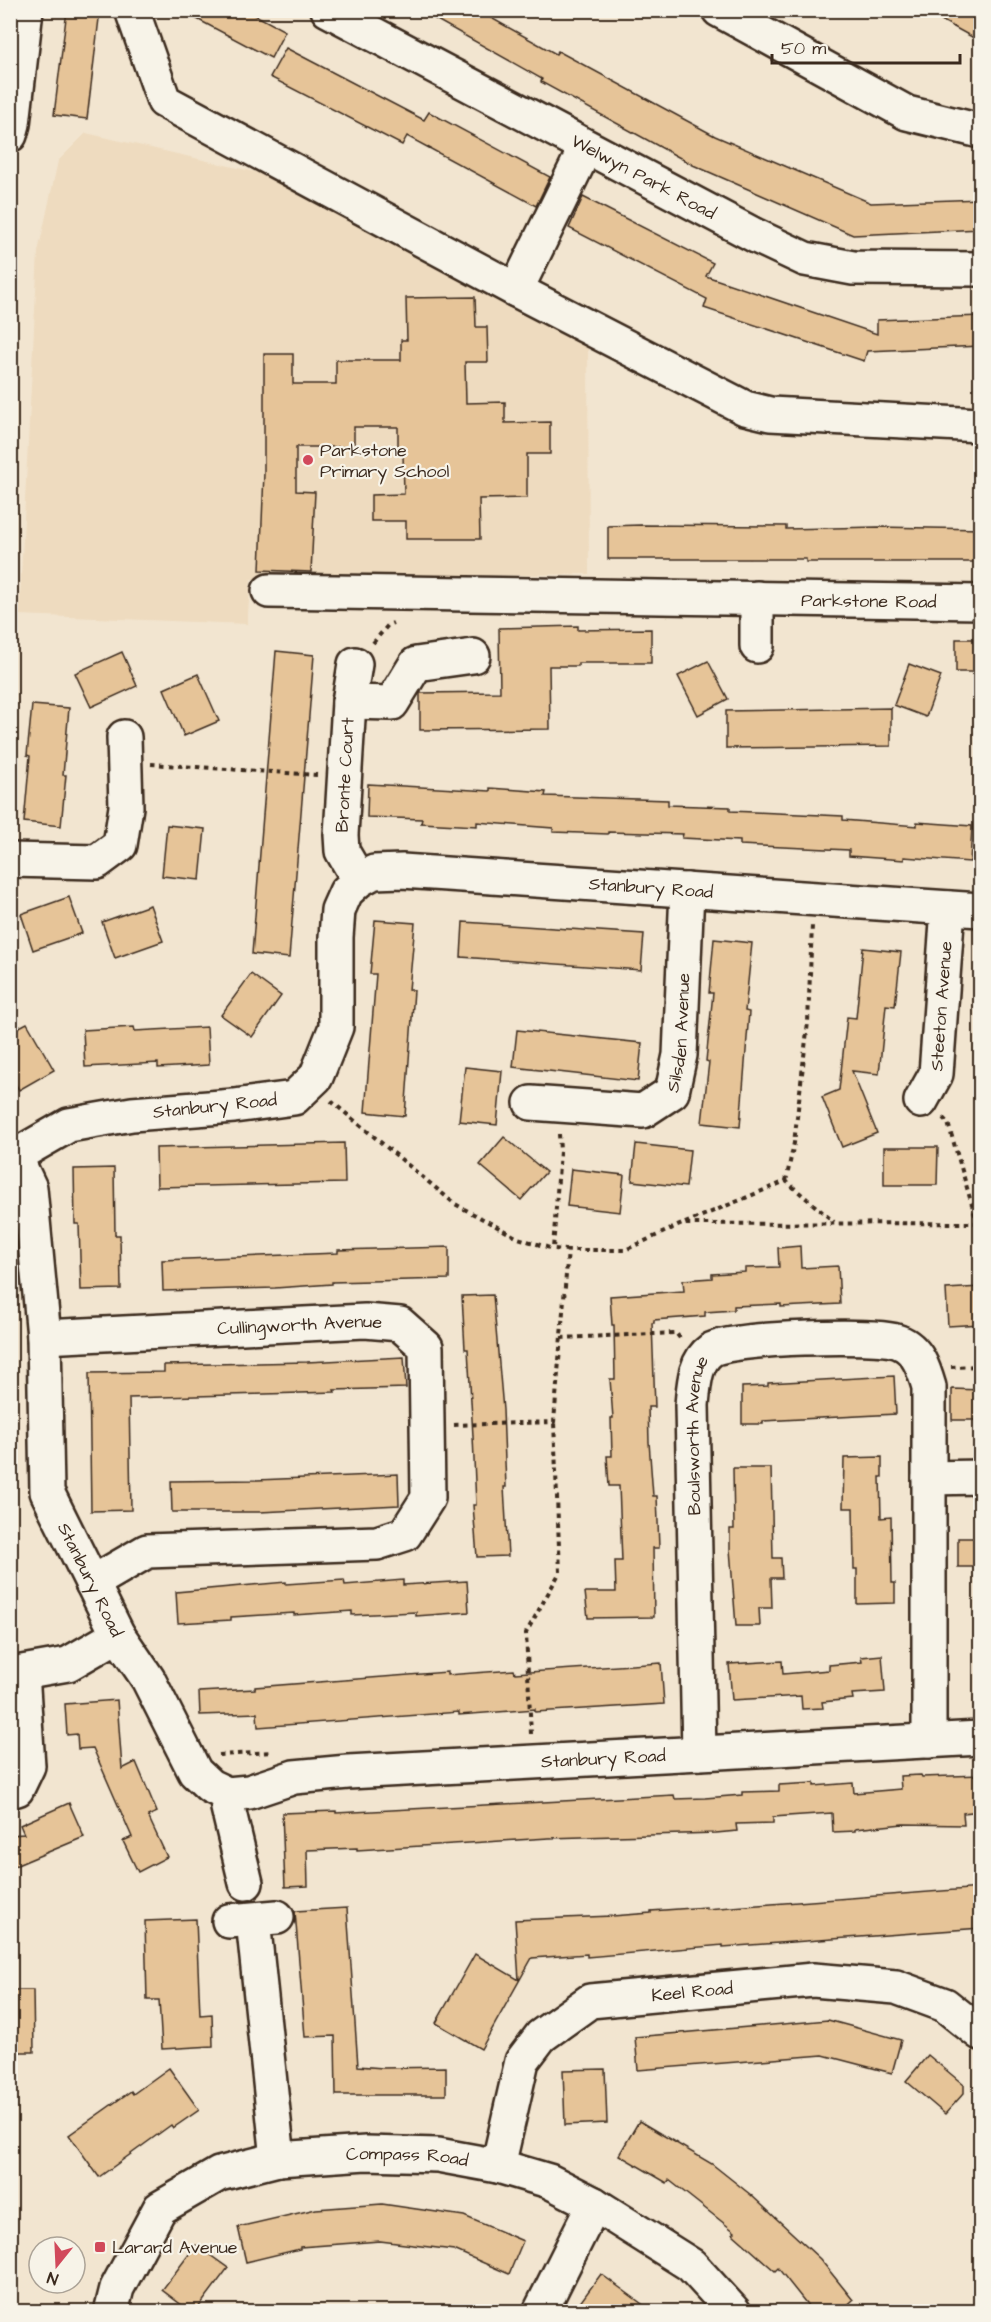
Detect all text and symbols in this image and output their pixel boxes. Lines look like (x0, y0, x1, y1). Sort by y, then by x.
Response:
scale bar (772, 27, 960, 65)
text: 50 m (781, 36, 826, 61)
street label: Welwyn Park Road (567, 128, 720, 225)
place label: Parkstone Primary School (320, 438, 449, 485)
marker: Parkstone Primary School (301, 453, 315, 467)
street label: Parkstone Road (801, 588, 937, 614)
street label: Bronte Court (330, 716, 361, 833)
street label: Stanbury Road (588, 871, 714, 906)
street label: Steeton Avenue (924, 940, 958, 1072)
street label: Silsden Avenue (660, 972, 696, 1095)
street label: Stanbury Road (152, 1087, 278, 1126)
street label: Cullingworth Avenue (217, 1308, 383, 1341)
street label: Boulsworth Avenue (679, 1350, 715, 1516)
street label: Stanbury Road (52, 1518, 129, 1641)
street label: Stanbury Road (540, 1742, 666, 1774)
street label: Keel Road (650, 1975, 734, 2008)
street label: Compass Road (345, 2140, 470, 2173)
north arrow (27, 2235, 87, 2295)
place label: Larard Avenue (112, 2235, 238, 2260)
marker: Larard Avenue (93, 2240, 107, 2254)
text: N (45, 2266, 61, 2290)

